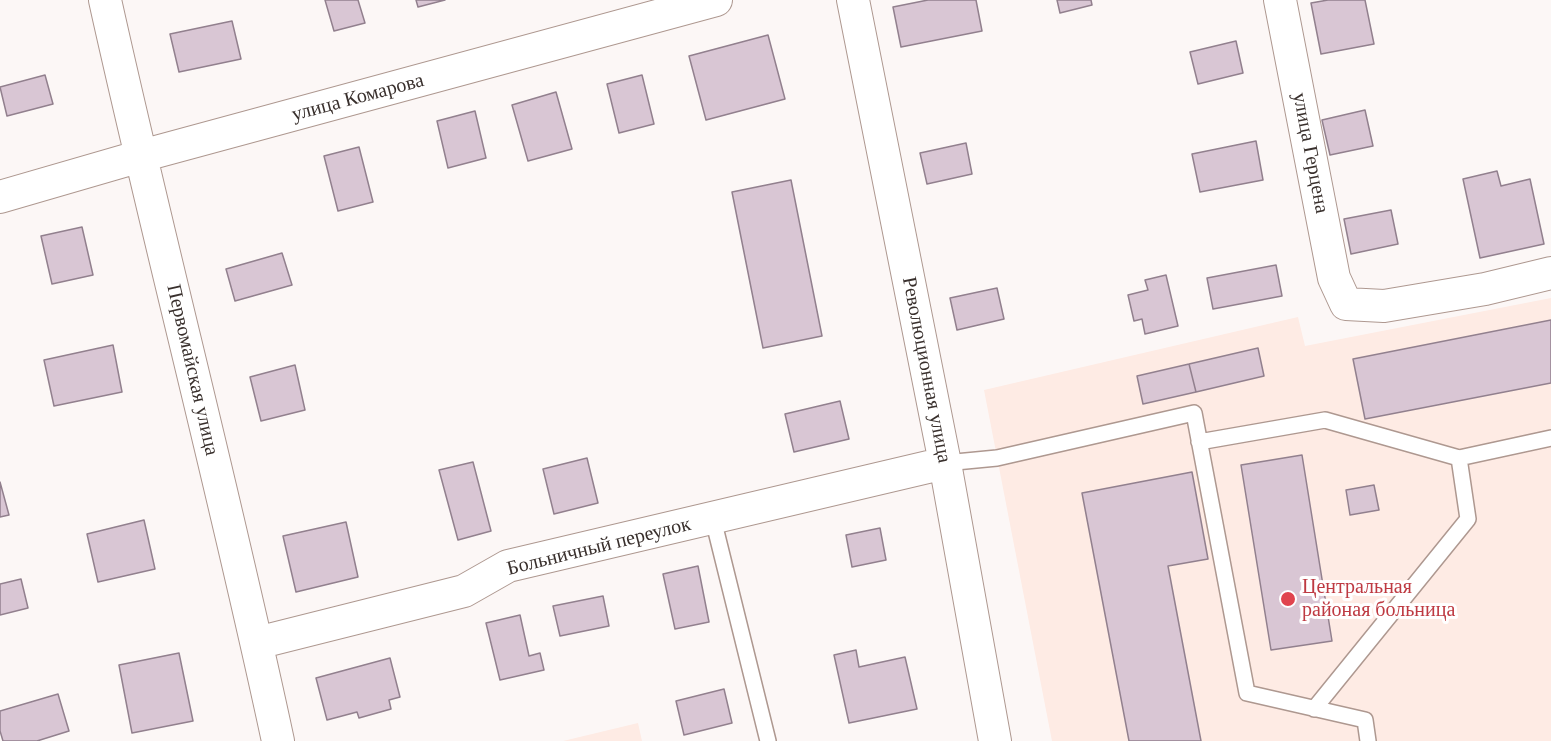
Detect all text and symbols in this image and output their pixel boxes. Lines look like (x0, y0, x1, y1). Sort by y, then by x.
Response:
street label: улица Комарова (289, 69, 427, 127)
street label: улица Герцена (1287, 91, 1333, 215)
street label: Революционная улица (896, 275, 956, 465)
street label: Первомайская улица (161, 282, 223, 458)
street label: Больничный переулок (505, 513, 693, 581)
place label: Центральная районая больница (1302, 576, 1455, 623)
marker: Центральная районая больница (1279, 590, 1297, 608)

